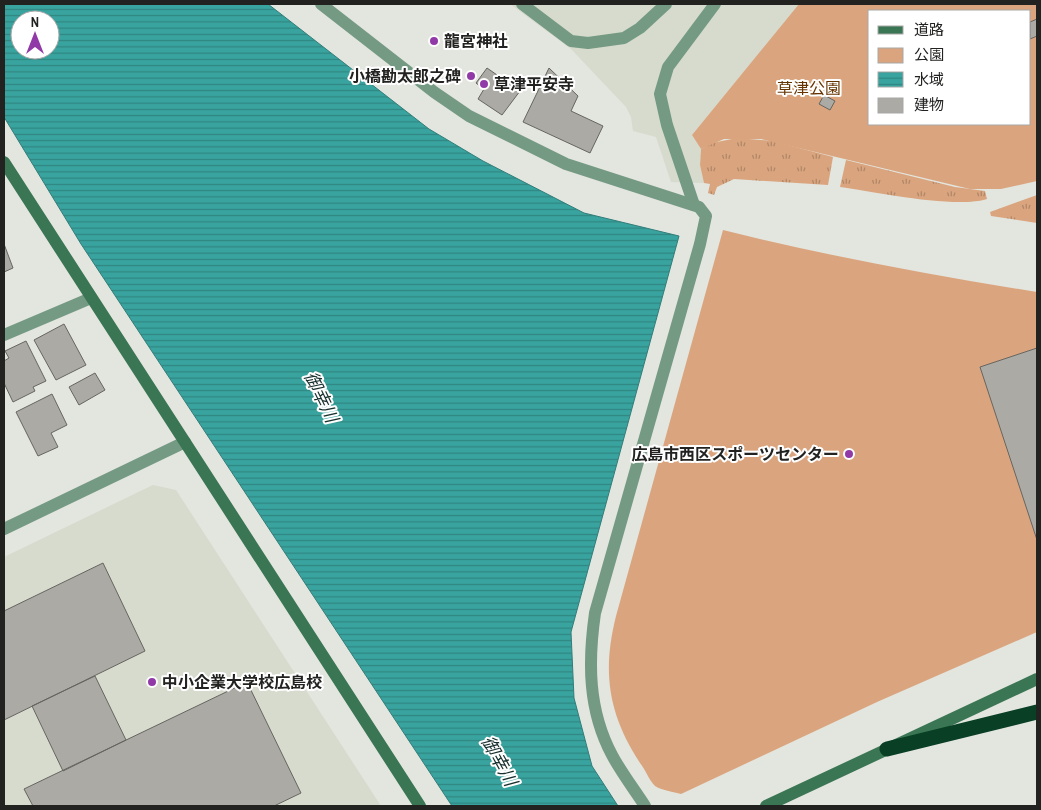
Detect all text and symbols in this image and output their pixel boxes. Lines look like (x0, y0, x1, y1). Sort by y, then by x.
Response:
north arrow (10, 10, 60, 60)
legend (868, 10, 1031, 125)
text: N (31, 13, 39, 31)
text: 道路 (914, 19, 944, 40)
place label: 龍宮神社 (444, 30, 508, 52)
marker: 龍宮神社 (428, 35, 440, 47)
text: 公園 (914, 44, 944, 65)
place label: 小橋勘太郎之碑 (349, 65, 461, 87)
text: 水域 (914, 69, 944, 90)
marker: 小橋勘太郎之碑 (465, 70, 477, 82)
place label: 草津平安寺 (494, 73, 574, 95)
park label: 草津公園 (777, 77, 841, 99)
marker: 草津平安寺 (478, 78, 490, 90)
text: 建物 (914, 94, 944, 115)
water label: 御幸川 (298, 367, 345, 428)
place label: 広島市西区スポーツセンター (631, 443, 839, 465)
marker: 広島市西区スポーツセンター (843, 448, 855, 460)
place label: 中小企業大学校広島校 (162, 671, 322, 693)
marker: 中小企業大学校広島校 (146, 676, 158, 688)
water label: 御幸川 (475, 731, 524, 792)

